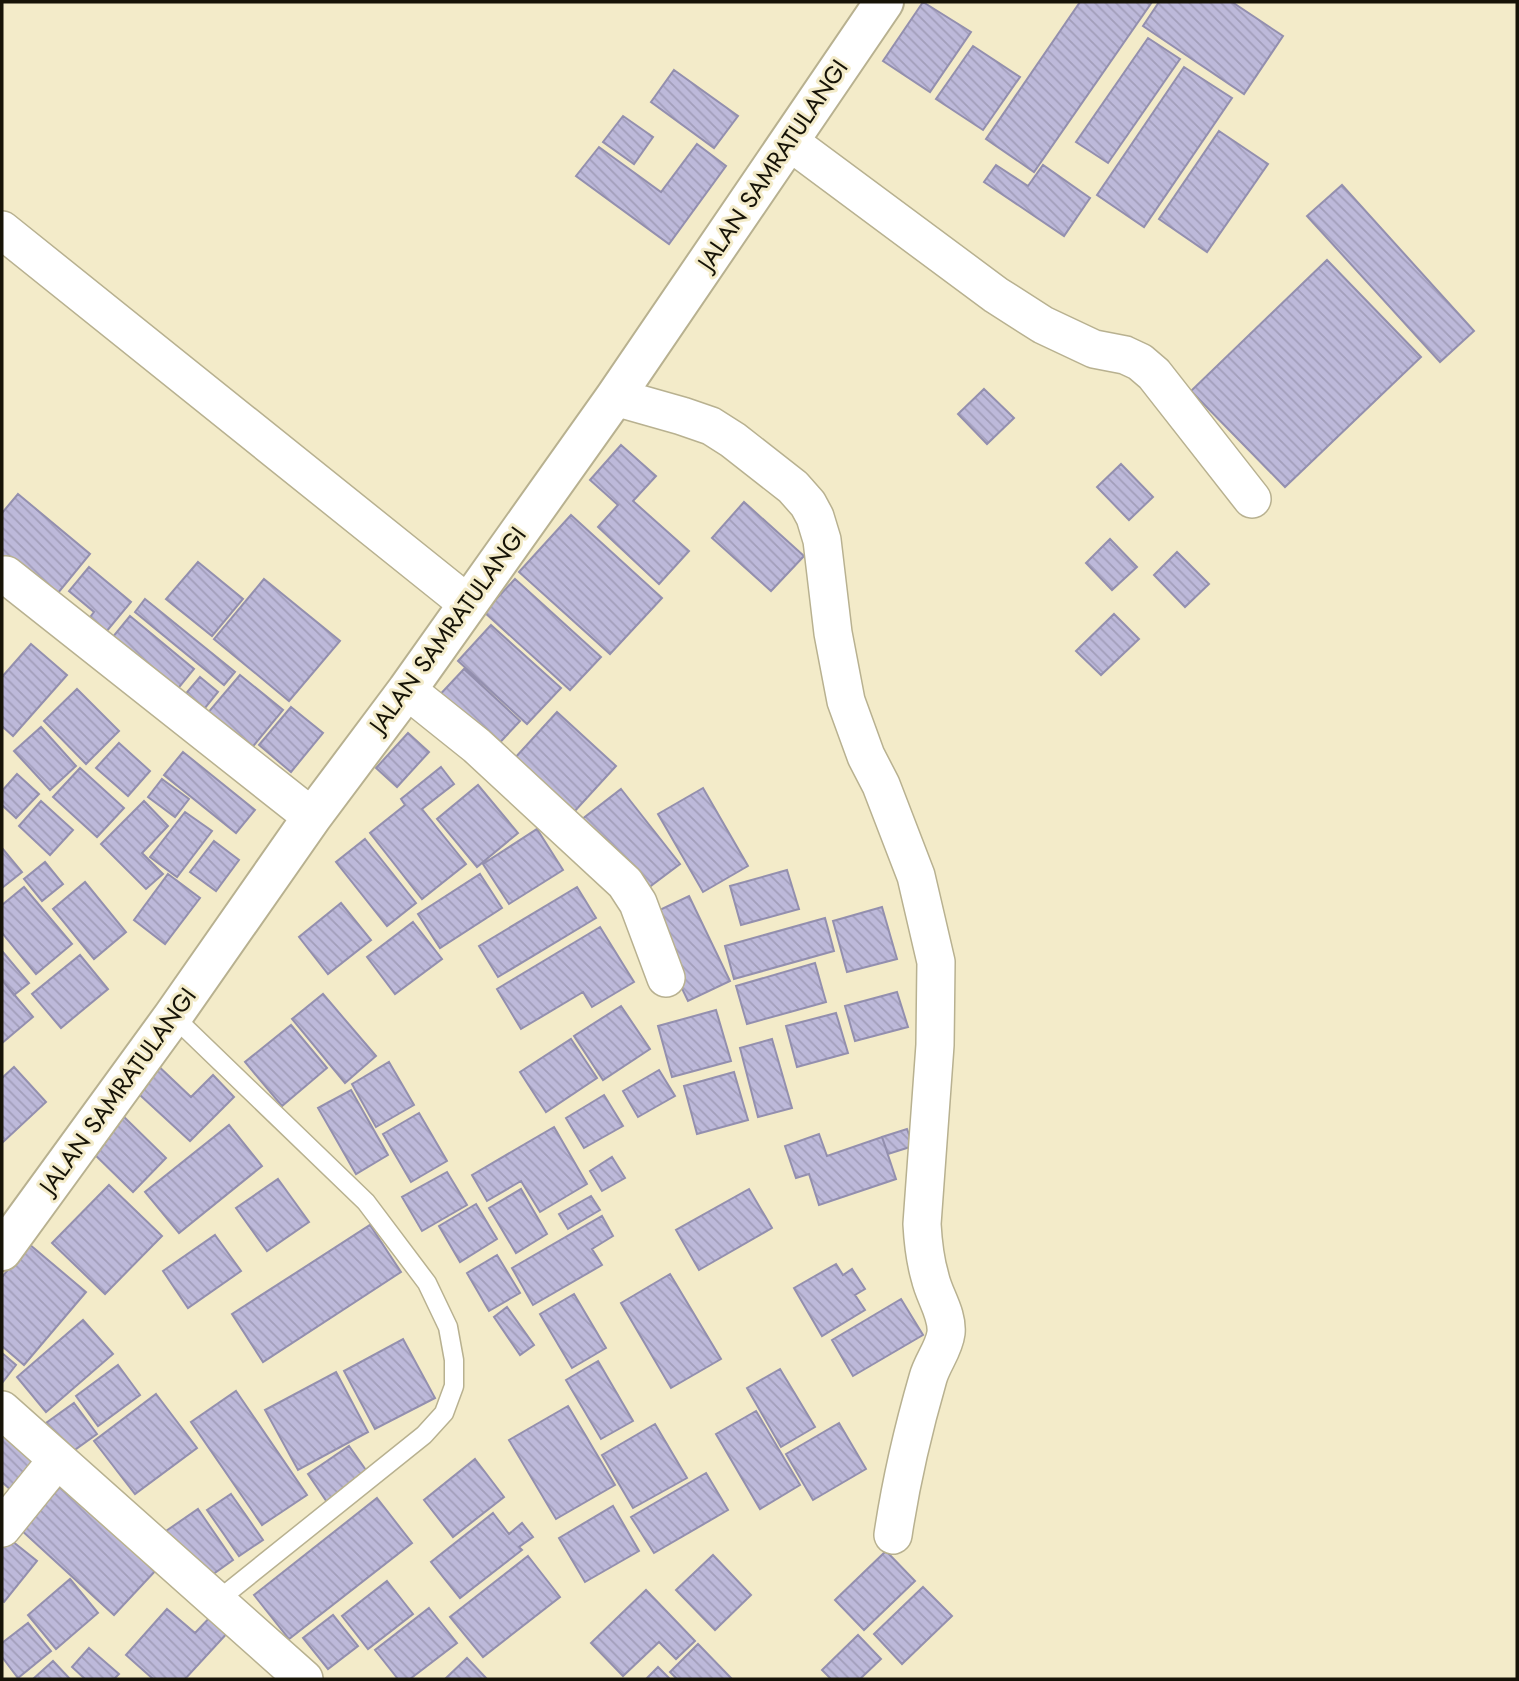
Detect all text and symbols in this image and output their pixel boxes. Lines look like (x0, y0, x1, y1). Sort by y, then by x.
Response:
street label: JALAN SAMRATULANGI (687, 52, 856, 280)
street label: JALAN SAMRATULANGI (359, 519, 534, 743)
street label: JALAN SAMRATULANGI (29, 980, 204, 1204)

